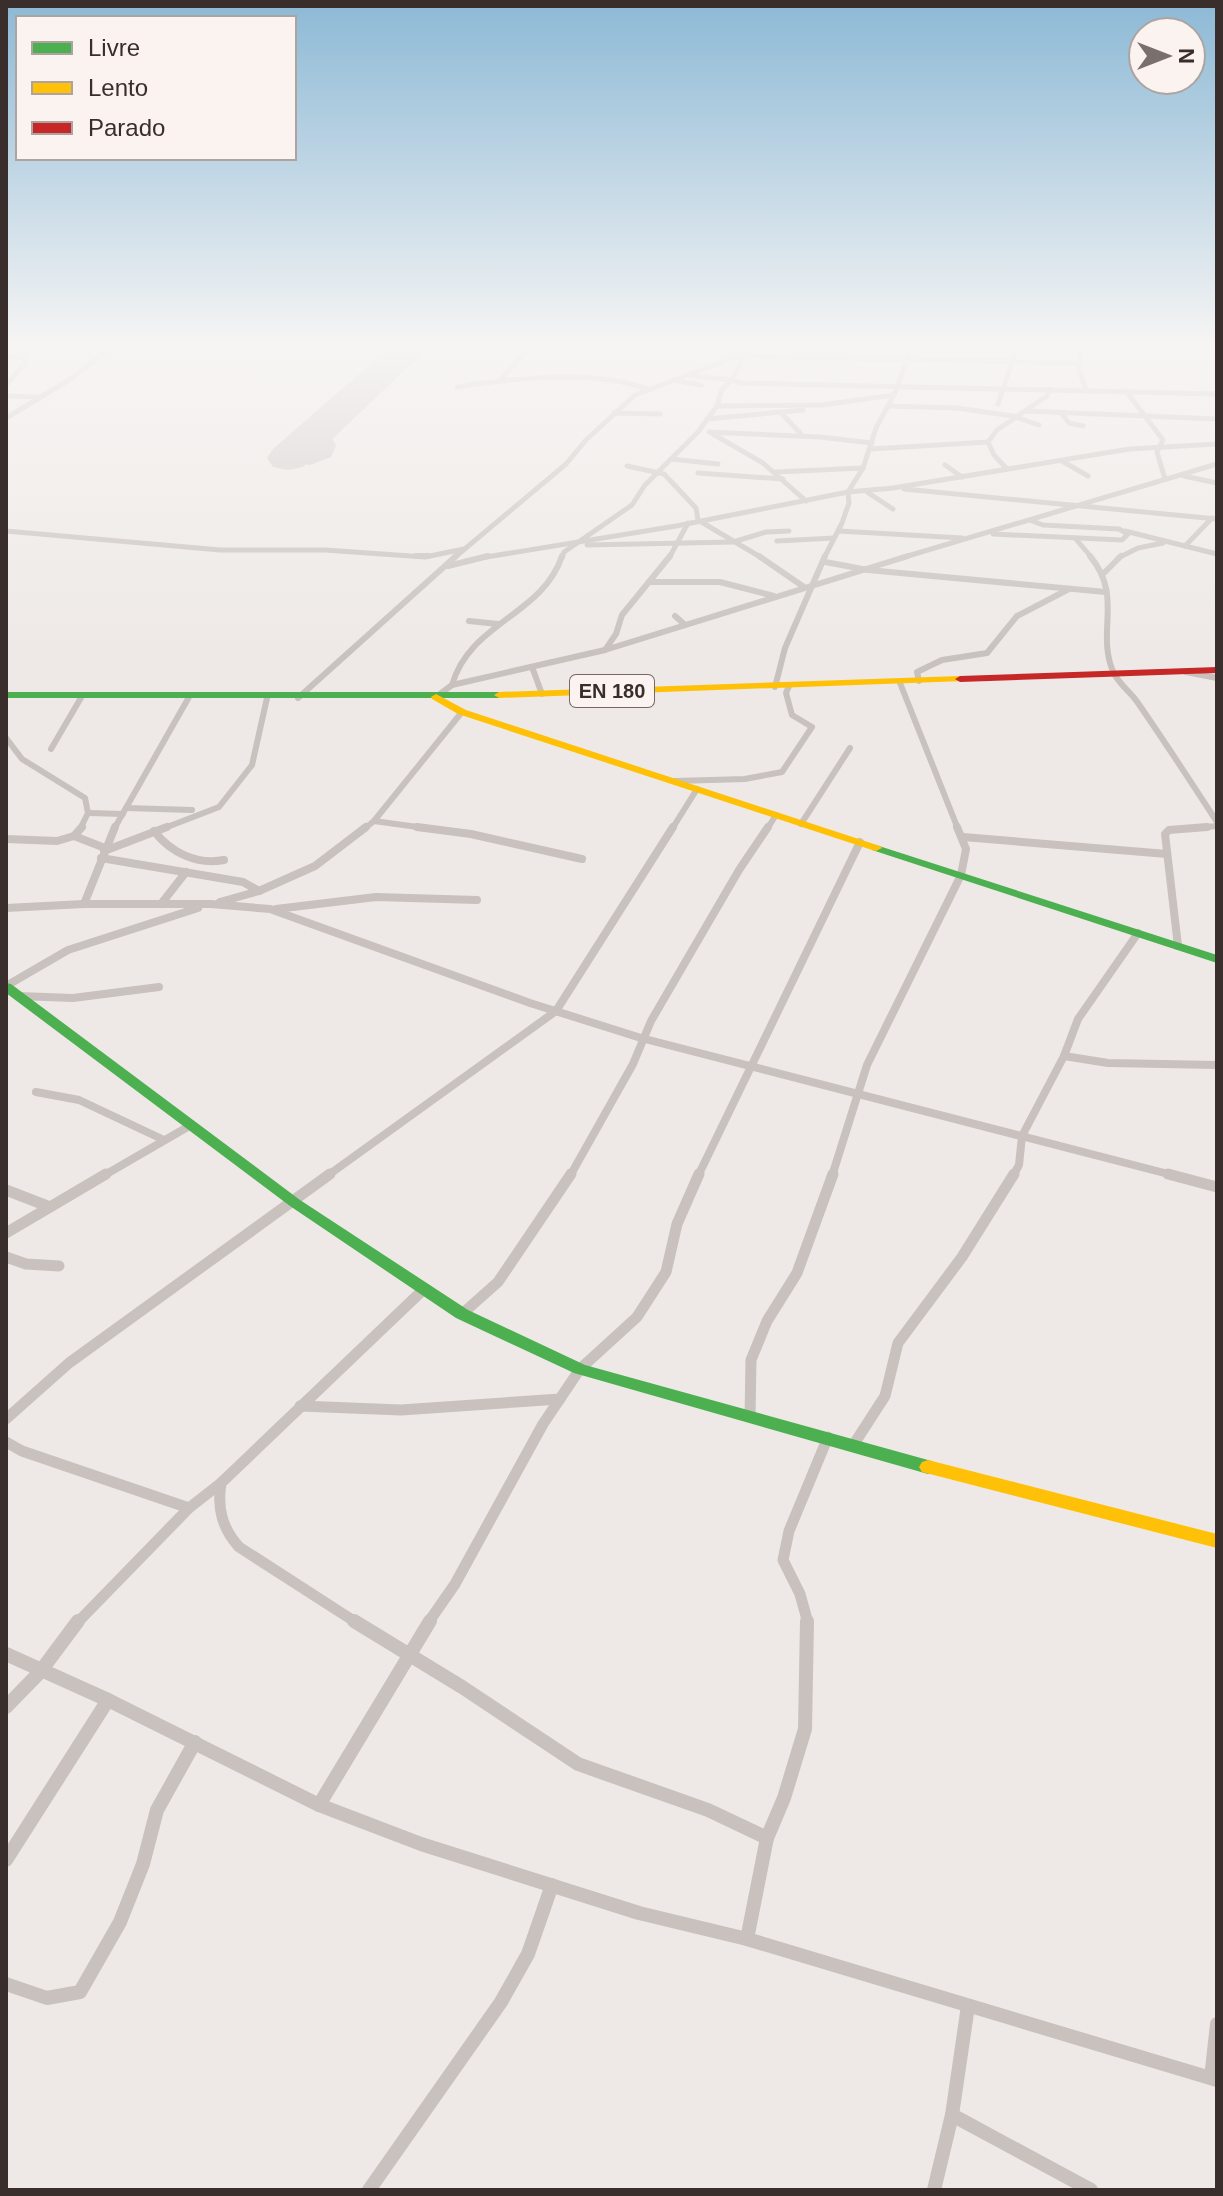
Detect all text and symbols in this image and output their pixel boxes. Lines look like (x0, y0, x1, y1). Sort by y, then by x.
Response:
legend (16, 16, 296, 160)
north arrow (1127, 16, 1207, 96)
text: Livre (88, 34, 140, 61)
text: N (1174, 48, 1199, 64)
text: Lento (88, 74, 148, 101)
text: Parado (88, 114, 165, 141)
road number: EN 180 (570, 675, 654, 707)

